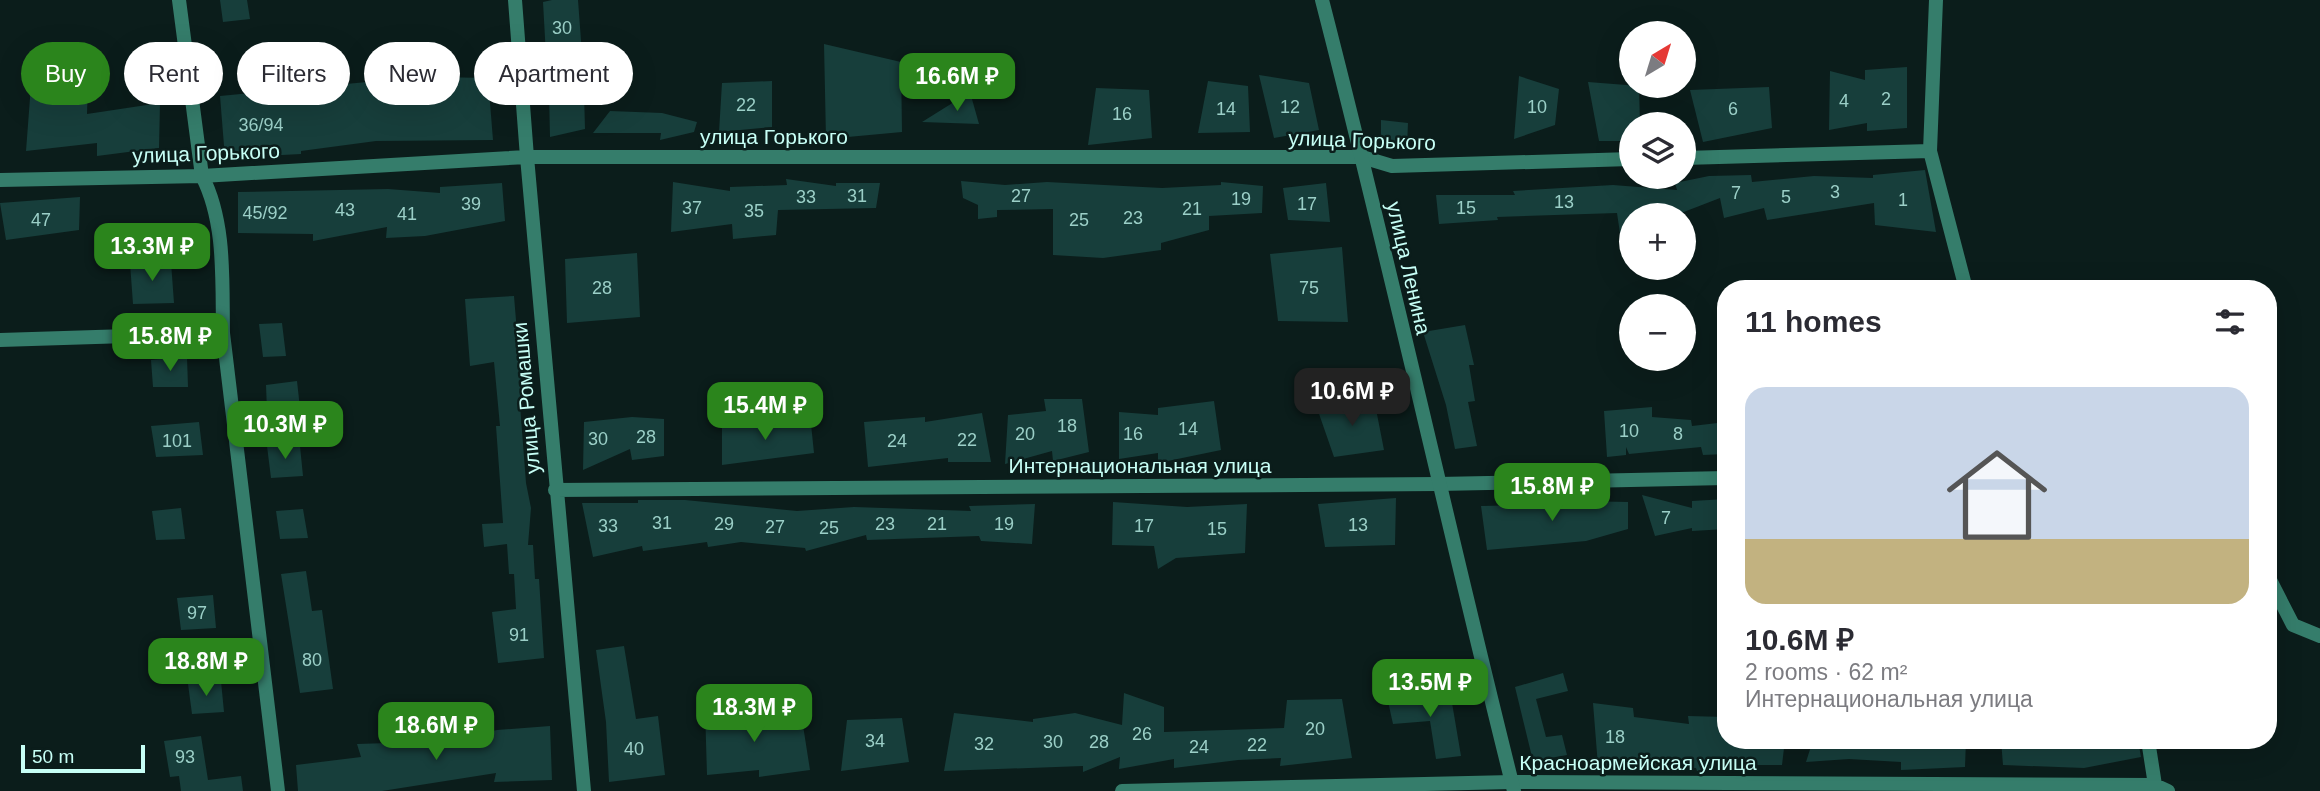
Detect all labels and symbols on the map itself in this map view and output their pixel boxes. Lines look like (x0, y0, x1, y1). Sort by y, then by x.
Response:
house number: 30 (552, 18, 572, 38)
north arrow (1619, 21, 1696, 98)
pin: 16.6M ₽ (892, 54, 1022, 113)
house number: 2 (1881, 89, 1891, 109)
house number: 4 (1839, 91, 1849, 111)
house number: 22 (736, 95, 756, 115)
house number: 12 (1280, 97, 1300, 117)
house number: 10 (1527, 97, 1547, 117)
house number: 14 (1216, 99, 1236, 119)
house number: 6 (1728, 99, 1738, 119)
house number: 16 (1112, 104, 1132, 124)
house number: 36/94 (238, 115, 284, 135)
street label: улица Горького (700, 125, 848, 148)
street label: улица Горького (1288, 126, 1436, 154)
street label: улица Горького (132, 139, 280, 167)
house number: 3 (1830, 182, 1840, 202)
house number: 7 (1731, 183, 1741, 203)
house number: 31 (847, 186, 867, 206)
house number: 27 (1011, 186, 1031, 206)
house number: 33 (796, 187, 816, 207)
house number: 5 (1781, 187, 1791, 207)
house number: 19 (1231, 189, 1251, 209)
house number: 1 (1898, 190, 1908, 210)
house number: 13 (1554, 192, 1574, 212)
house number: 39 (461, 194, 481, 214)
house number: 17 (1297, 194, 1317, 214)
house number: 37 (682, 198, 702, 218)
house number: 15 (1456, 198, 1476, 218)
house number: 21 (1182, 199, 1202, 219)
street label: улица Ленина (1383, 199, 1436, 337)
house number: 43 (335, 200, 355, 220)
house number: 35 (744, 201, 764, 221)
house number: 45/92 (242, 203, 288, 223)
house number: 41 (397, 204, 417, 224)
house number: 23 (1123, 208, 1143, 228)
house number: 47 (31, 210, 51, 230)
house number: 25 (1069, 210, 1089, 230)
pin: 13.3M ₽ (87, 224, 217, 283)
house number: 28 (592, 278, 612, 298)
house number: 75 (1299, 278, 1319, 298)
pin: 15.8M ₽ (105, 314, 235, 373)
street label: улица Ромашки (508, 321, 544, 475)
pin: 10.6M ₽ (1287, 368, 1417, 428)
pin: 15.4M ₽ (700, 382, 830, 442)
pin: 10.3M ₽ (220, 402, 350, 461)
house number: 18 (1057, 416, 1077, 436)
house number: 14 (1178, 419, 1198, 439)
house number: 10 (1619, 421, 1639, 441)
house number: 20 (1015, 424, 1035, 444)
house number: 16 (1123, 424, 1143, 444)
house number: 8 (1673, 424, 1683, 444)
house number: 28 (636, 427, 656, 447)
house number: 30 (588, 429, 608, 449)
house number: 22 (957, 430, 977, 450)
house number: 101 (162, 431, 192, 451)
house number: 24 (887, 431, 907, 451)
street label: Интернациональная улица (1009, 454, 1272, 477)
pin: 15.8M ₽ (1487, 463, 1617, 523)
house number: 7 (1661, 508, 1671, 528)
house number: 31 (652, 513, 672, 533)
house number: 29 (714, 514, 734, 534)
house number: 23 (875, 514, 895, 534)
house number: 21 (927, 514, 947, 534)
house number: 19 (994, 514, 1014, 534)
house number: 13 (1348, 515, 1368, 535)
house number: 33 (598, 516, 618, 536)
house number: 17 (1134, 516, 1154, 536)
house number: 27 (765, 517, 785, 537)
house number: 25 (819, 518, 839, 538)
house number: 15 (1207, 519, 1227, 539)
house number: 97 (187, 603, 207, 623)
house number: 91 (509, 625, 529, 645)
pin: 18.8M ₽ (141, 638, 271, 698)
house number: 80 (302, 650, 322, 670)
pin: 13.5M ₽ (1365, 660, 1495, 719)
pin: 18.3M ₽ (689, 684, 819, 744)
pin: 18.6M ₽ (371, 702, 501, 762)
house number: 20 (1305, 719, 1325, 739)
house number: 26 (1132, 724, 1152, 744)
house number: 18 (1605, 727, 1625, 747)
house number: 34 (865, 731, 885, 751)
house number: 30 (1043, 732, 1063, 752)
house number: 28 (1089, 732, 1109, 752)
house number: 32 (974, 734, 994, 754)
house number: 22 (1247, 735, 1267, 755)
house number: 24 (1189, 737, 1209, 757)
house number: 40 (624, 739, 644, 759)
scale bar (21, 742, 145, 774)
house number: 93 (175, 747, 195, 767)
street label: Красноармейская улица (1519, 751, 1757, 774)

